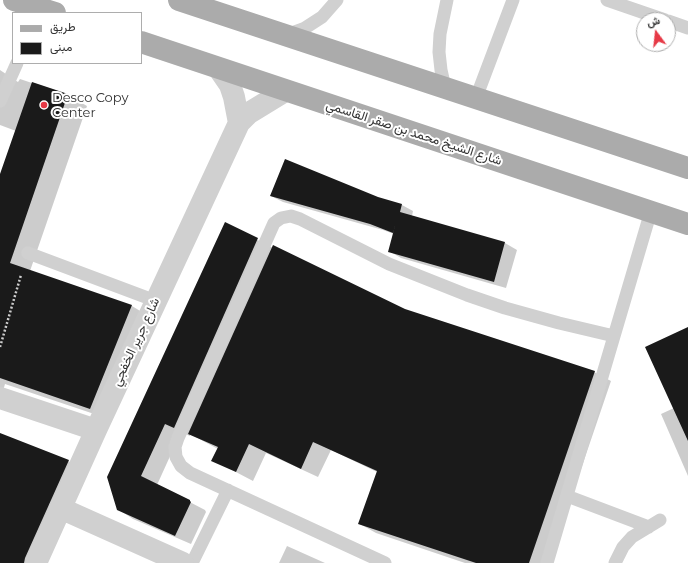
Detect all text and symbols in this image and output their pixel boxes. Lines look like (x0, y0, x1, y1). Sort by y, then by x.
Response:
legend (12, 12, 142, 64)
north arrow (636, 12, 676, 52)
text: ش (645, 13, 661, 30)
text: طريق (50, 19, 75, 34)
text: مبنى (50, 39, 72, 54)
place label: Desco Copy Center (52, 90, 128, 121)
street label: شارع الشيخ محمد بن صقر القاسمي (324, 97, 504, 169)
marker: Desco Copy Center (39, 100, 49, 110)
street label: شارع جرير الخفجي (109, 295, 163, 389)

